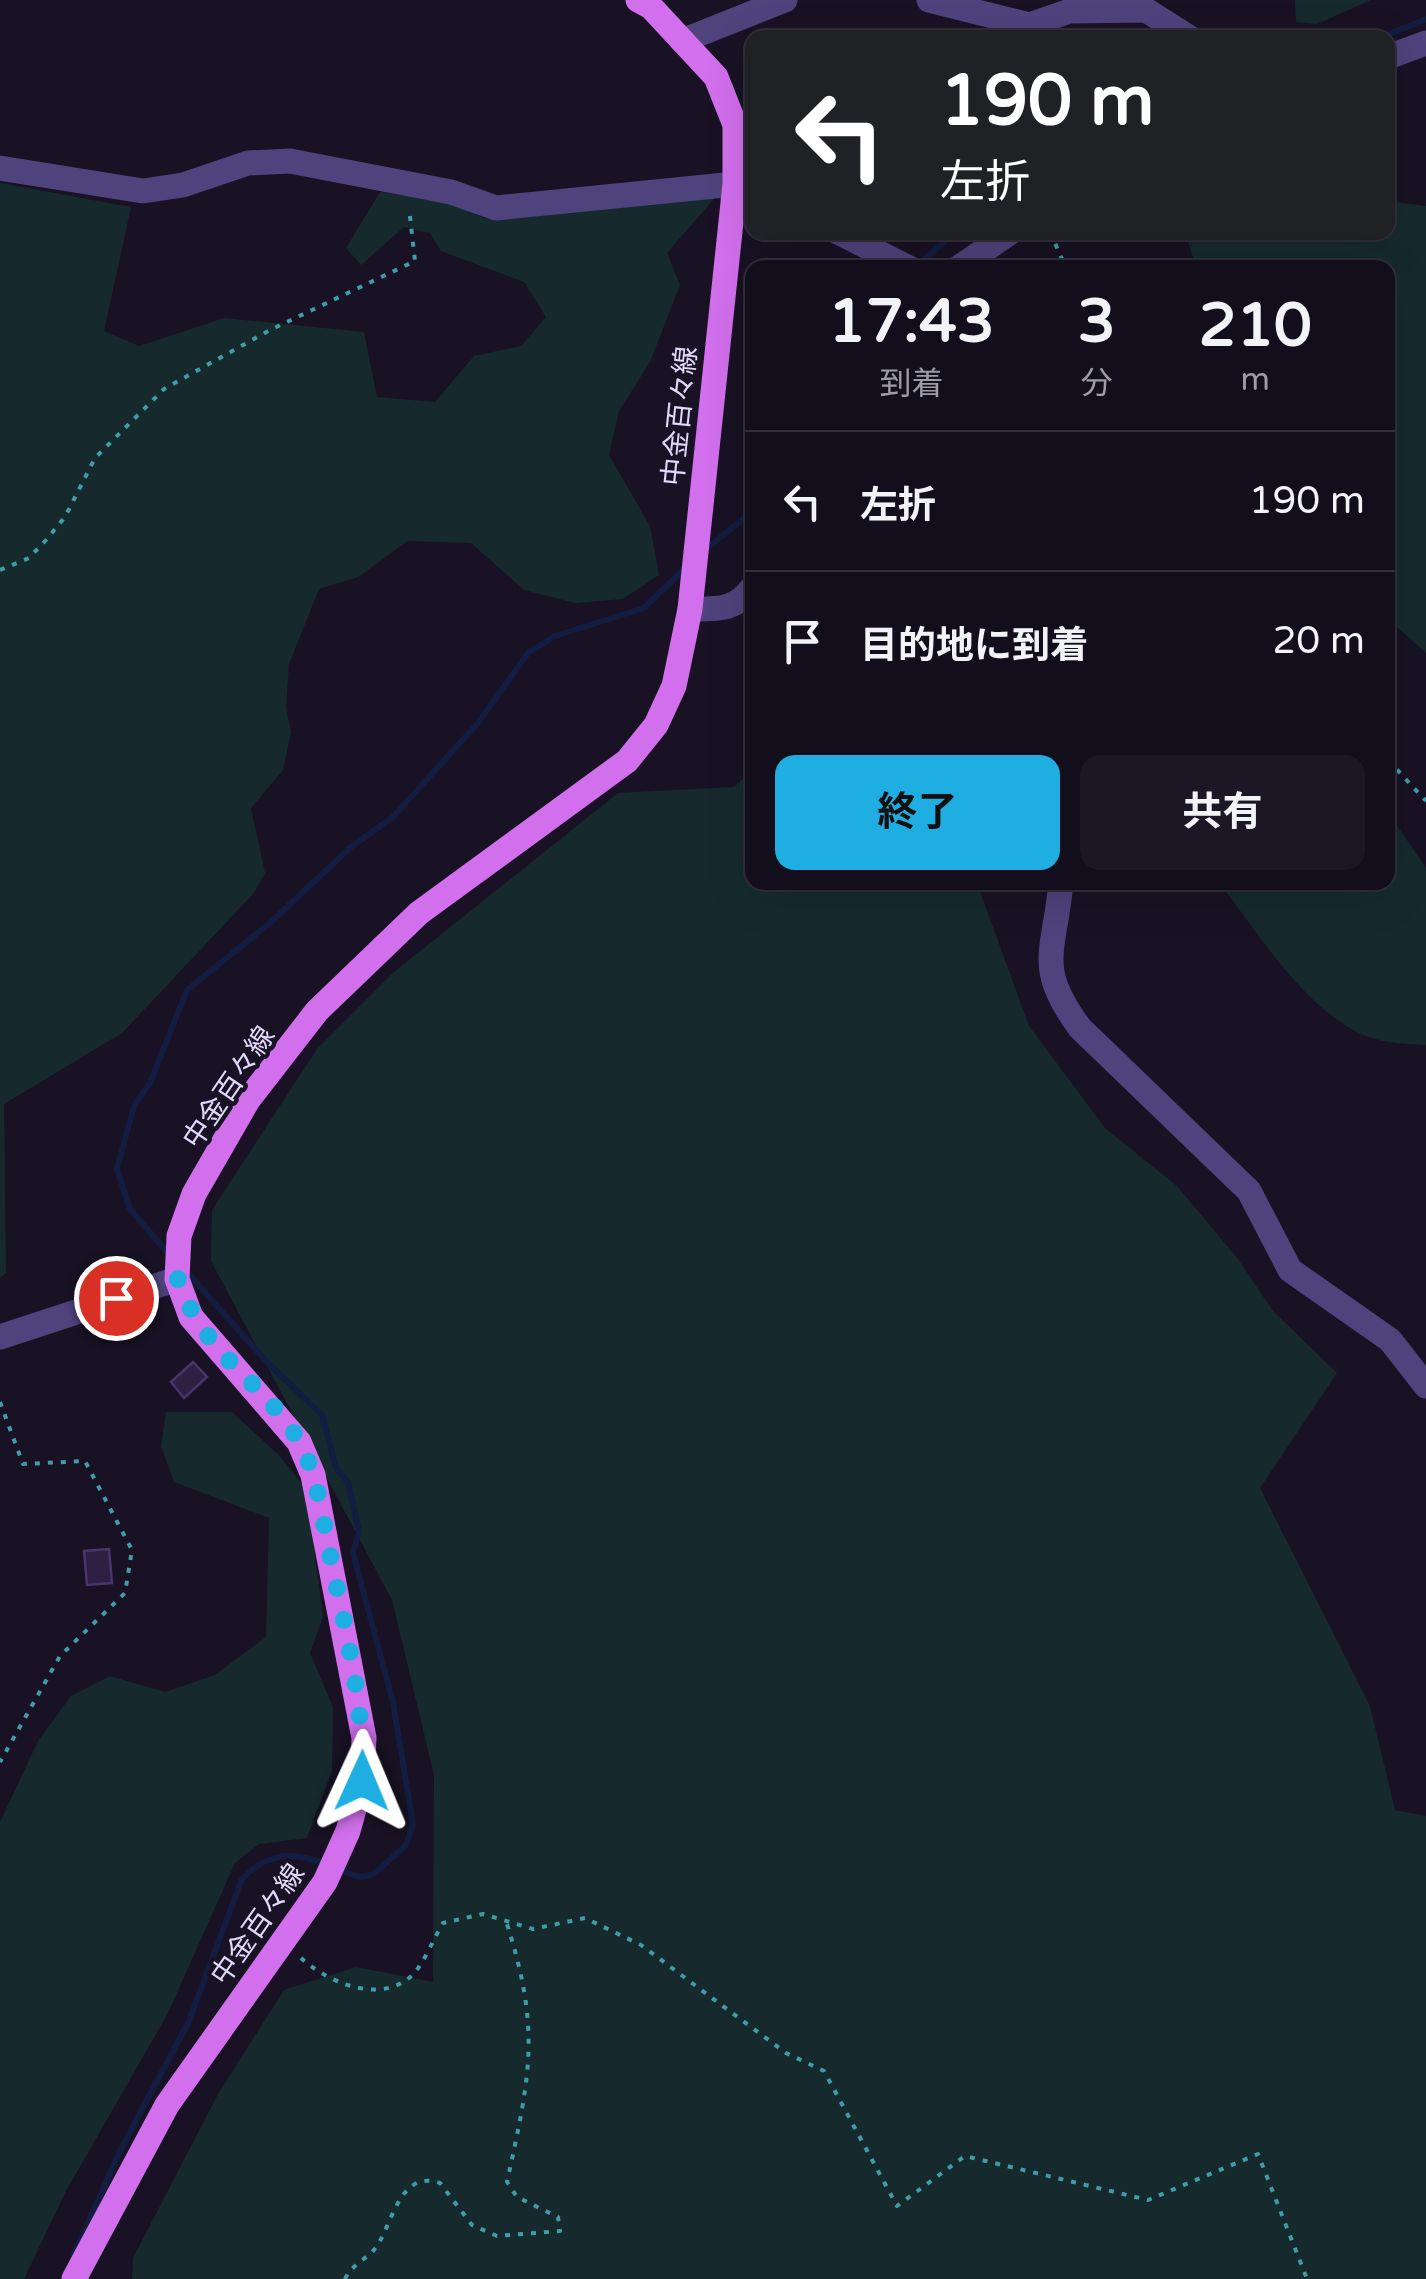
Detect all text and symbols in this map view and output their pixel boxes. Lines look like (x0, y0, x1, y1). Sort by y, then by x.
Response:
text: 190 m (940, 60, 1154, 144)
icon: left (775, 70, 905, 200)
text: 左折 (940, 156, 1030, 210)
text: 17:43 (828, 286, 995, 358)
text: 3 (1078, 286, 1115, 358)
text: 210 (1199, 290, 1312, 362)
street label: 中金百々線 (656, 345, 704, 488)
text: m (1241, 361, 1270, 399)
text: 到着 (879, 365, 943, 403)
text: 分 (1081, 365, 1113, 403)
icon: left (775, 474, 830, 529)
text: 190 m (1249, 478, 1365, 524)
text: 左折 (860, 483, 936, 529)
icon: arrive (775, 614, 830, 669)
text: 20 m (1273, 618, 1365, 664)
text: 目的地に到着 (860, 623, 1088, 669)
button: 終了 (775, 755, 1060, 870)
button: 共有 (1080, 755, 1365, 870)
street label: 中金百々線 (176, 1020, 282, 1155)
pin (74, 1256, 159, 1341)
icon: arrive (89, 1271, 144, 1326)
position arrow (310, 1729, 414, 1833)
street label: 中金百々線 (204, 1857, 312, 1992)

